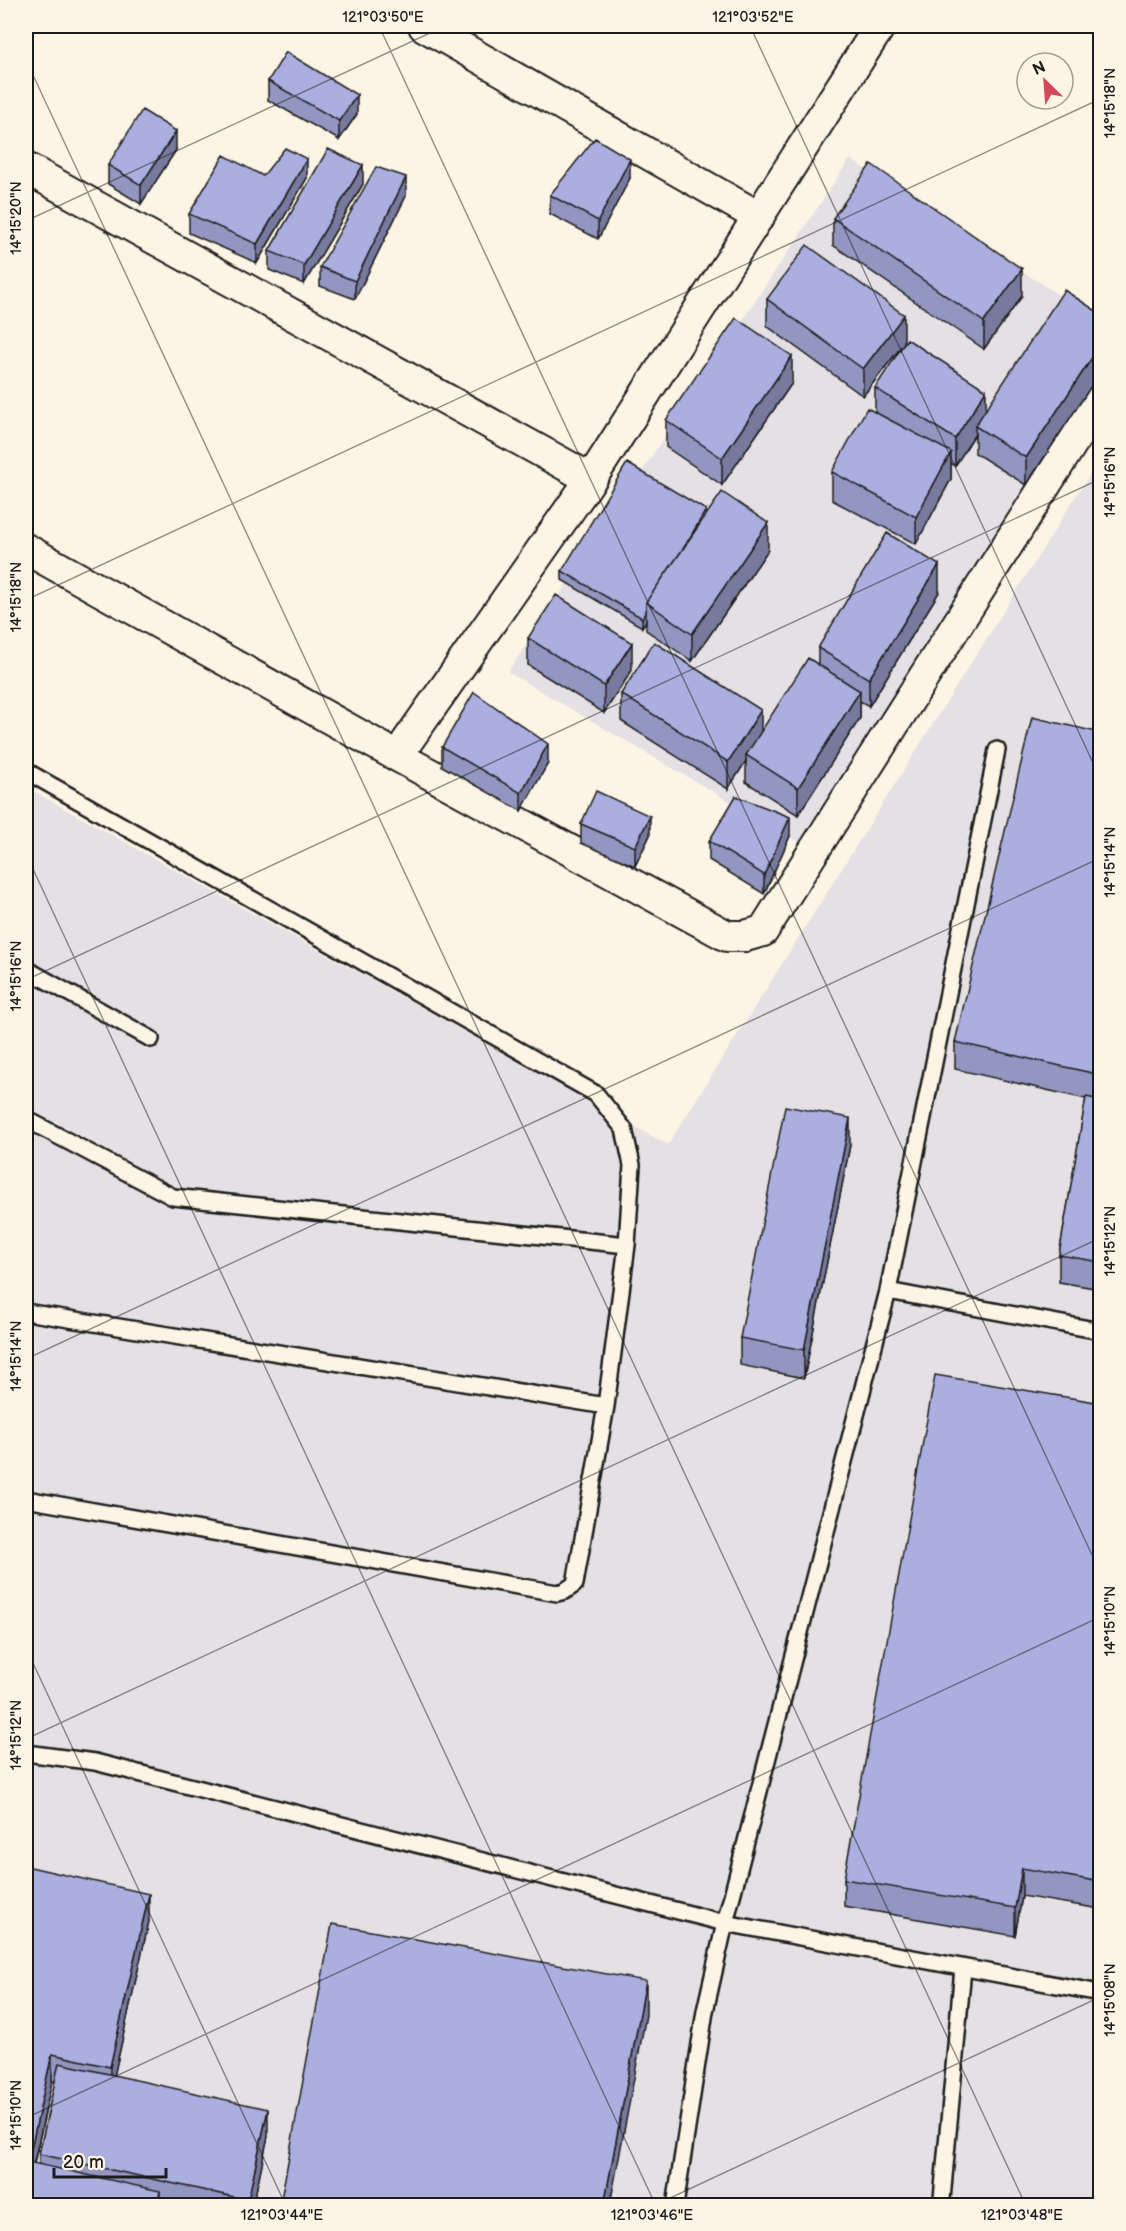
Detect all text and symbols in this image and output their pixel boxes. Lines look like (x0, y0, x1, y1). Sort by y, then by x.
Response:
text: 121°03'50"E (342, 8, 424, 27)
text: 121°03'52"E (712, 8, 794, 27)
north arrow (1015, 51, 1075, 111)
text: N (1030, 58, 1049, 80)
text: 14°15'18"N (1101, 68, 1120, 138)
text: 14°15'20"N (7, 181, 26, 255)
text: 14°15'16"N (1101, 447, 1120, 517)
text: 14°15'18"N (7, 562, 26, 632)
text: 14°15'14"N (1101, 827, 1120, 897)
text: 14°15'16"N (7, 941, 26, 1011)
text: 14°15'12"N (1101, 1206, 1120, 1276)
text: 14°15'14"N (7, 1321, 26, 1391)
text: 14°15'10"N (1101, 1586, 1120, 1656)
text: 14°15'12"N (7, 1700, 26, 1770)
text: 14°15'08"N (1101, 1963, 1120, 2037)
text: 14°15'10"N (7, 2080, 26, 2150)
scale bar (54, 2141, 166, 2179)
text: 20 m (63, 2152, 104, 2173)
text: 121°03'44"E (241, 2206, 323, 2225)
text: 121°03'46"E (611, 2206, 693, 2225)
text: 121°03'48"E (981, 2206, 1063, 2225)

